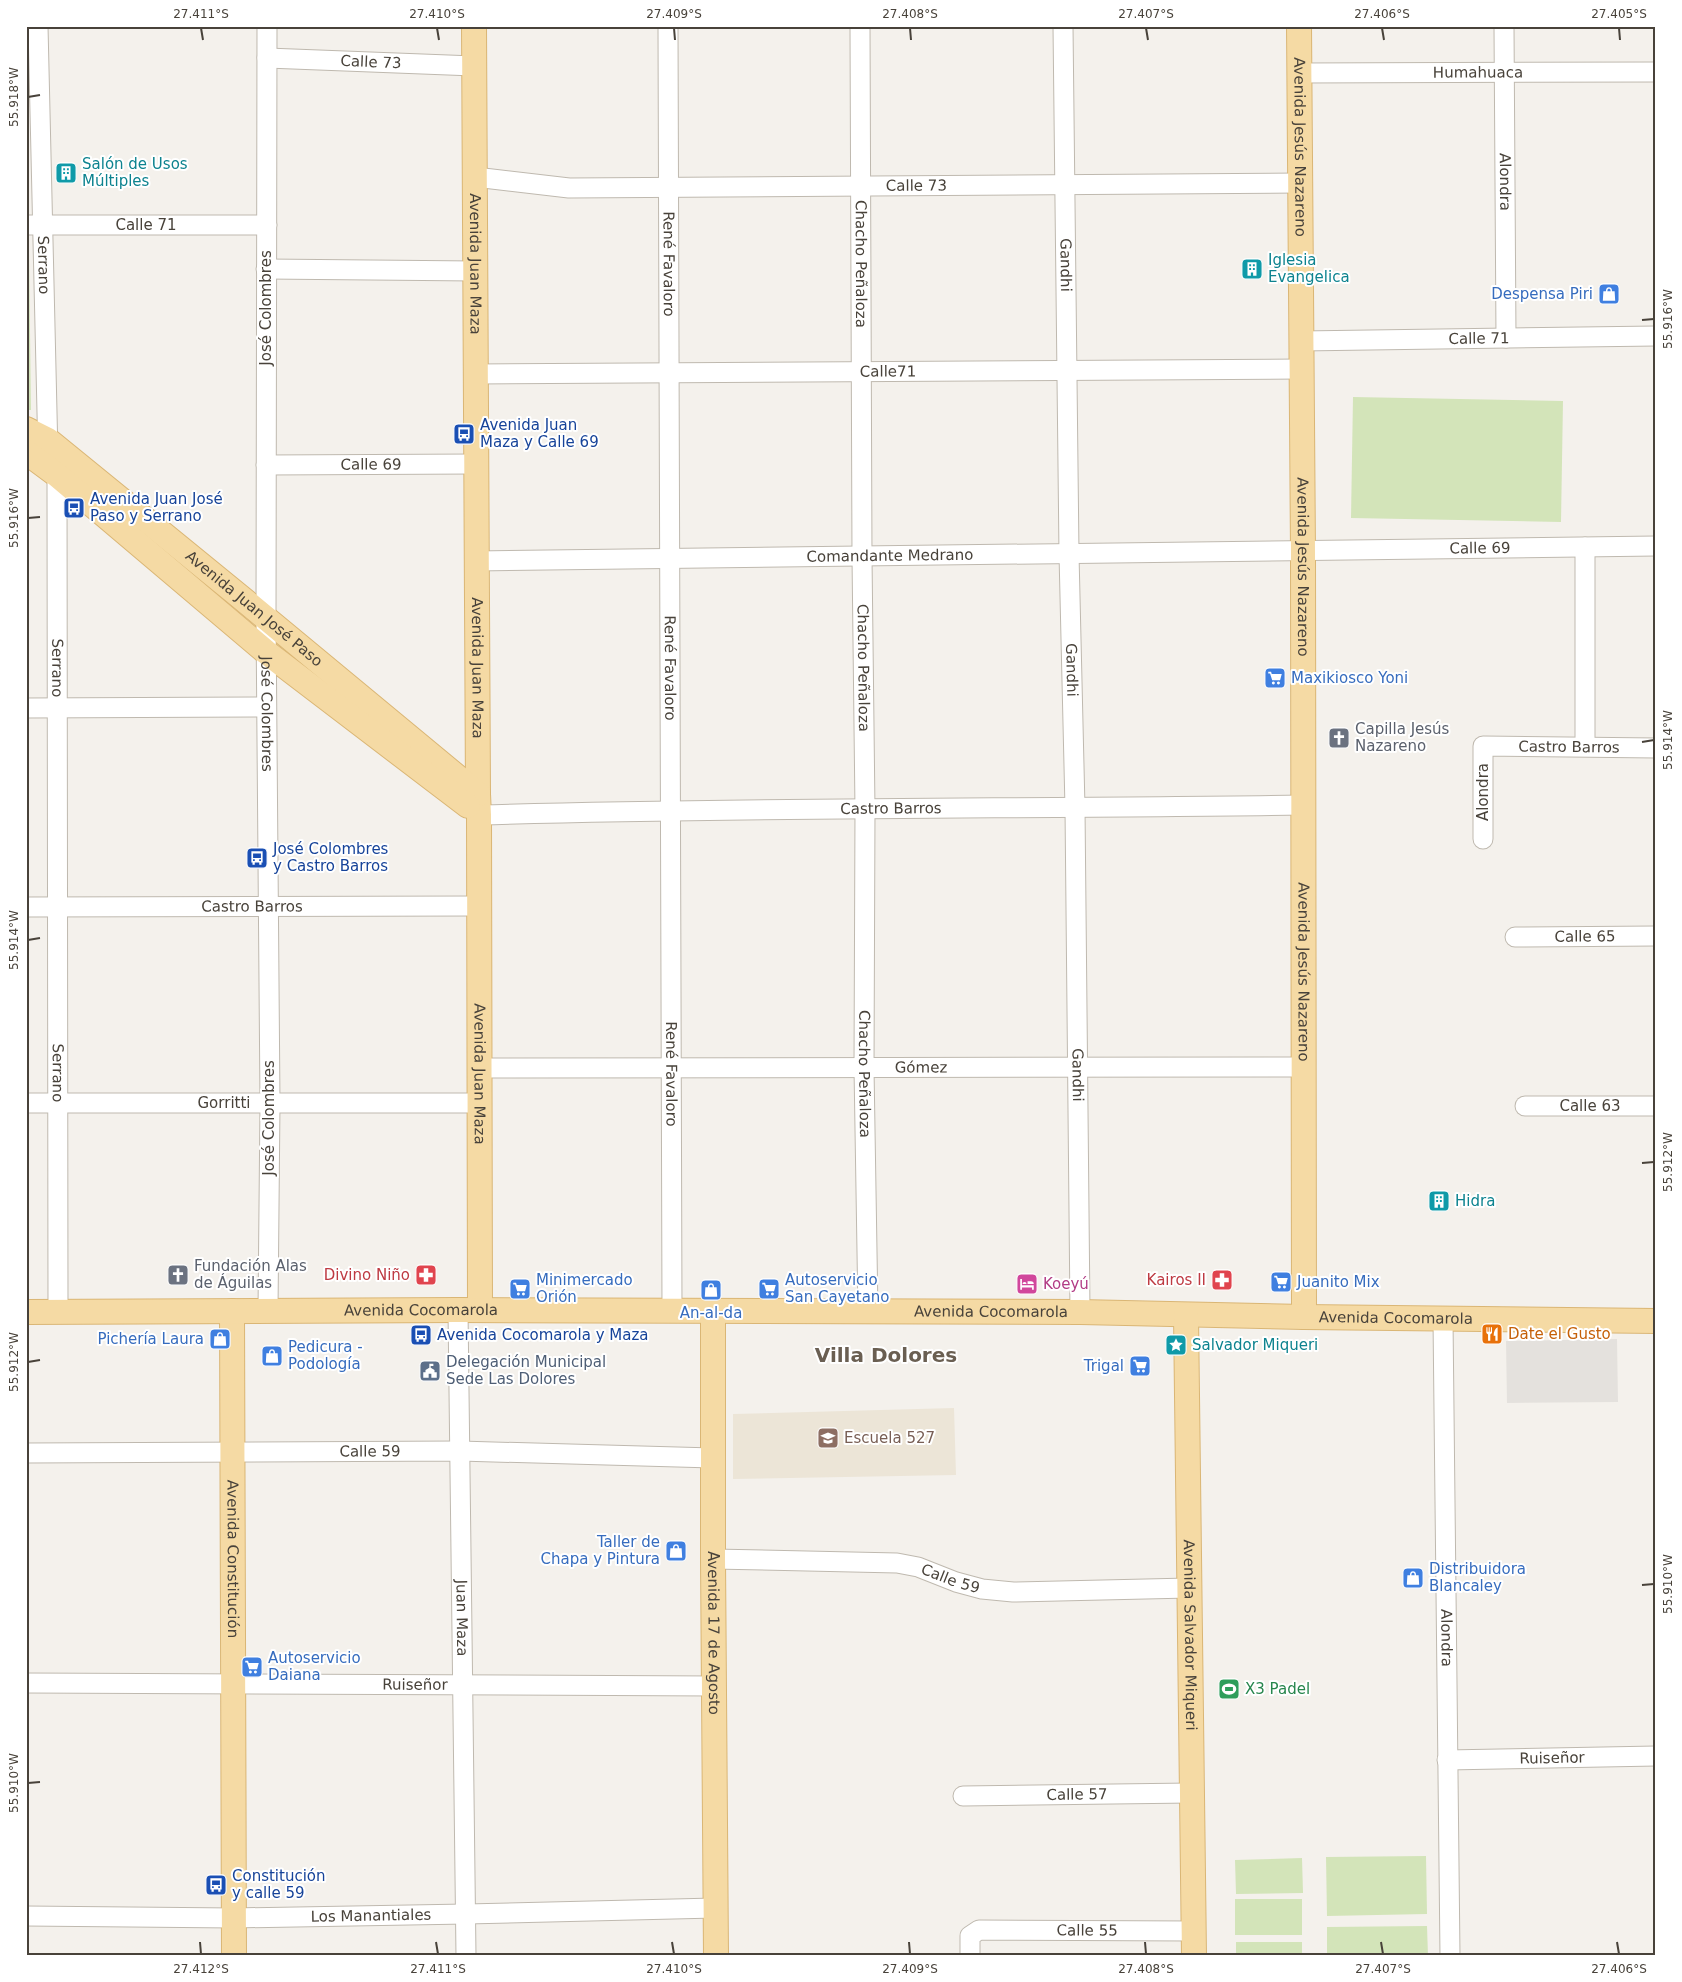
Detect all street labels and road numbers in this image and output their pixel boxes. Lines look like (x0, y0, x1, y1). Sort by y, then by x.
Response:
street label: Calle 73 (340, 52, 402, 72)
street label: Avenida Jesús Nazareno (1290, 57, 1310, 237)
street label: Humahuaca (1433, 63, 1523, 82)
street label: Alondra (1496, 153, 1514, 211)
street label: Calle 73 (886, 176, 947, 195)
street label: Avenida Juan Maza (466, 193, 485, 335)
street label: Chacho Peñaloza (852, 200, 870, 328)
street label: René Favaloro (660, 211, 678, 317)
street label: Calle 71 (115, 216, 177, 234)
street label: Serrano (34, 235, 53, 295)
street label: Gandhi (1056, 238, 1075, 292)
street label: José Colombres (257, 250, 275, 367)
street label: Calle 71 (1448, 329, 1510, 348)
street label: Calle71 (860, 362, 916, 381)
street label: Calle 69 (340, 455, 402, 474)
street label: Avenida Jesús Nazareno (1293, 477, 1312, 657)
street label: Calle 69 (1449, 539, 1511, 558)
street label: Comandante Medrano (806, 546, 974, 566)
street label: Avenida Juan José Paso (182, 547, 326, 670)
street label: Avenida Juan Maza (468, 597, 487, 739)
street label: Chacho Peñaloza (854, 604, 873, 732)
street label: René Favaloro (661, 615, 679, 721)
street label: Serrano (48, 639, 66, 697)
street label: Gandhi (1062, 643, 1081, 697)
street label: José Colombres (257, 655, 276, 772)
street label: Castro Barros (1518, 737, 1620, 757)
street label: Alondra (1474, 763, 1492, 821)
street label: Castro Barros (840, 799, 942, 818)
street label: Avenida Jesús Nazareno (1294, 882, 1313, 1062)
street label: Castro Barros (201, 897, 303, 916)
street label: Calle 65 (1554, 927, 1616, 946)
street label: Avenida Juan Maza (470, 1003, 489, 1145)
street label: Chacho Peñaloza (855, 1010, 874, 1138)
street label: René Favaloro (662, 1021, 680, 1127)
street label: Serrano (49, 1044, 67, 1102)
street label: Gandhi (1068, 1048, 1087, 1102)
street label: Gómez (895, 1058, 947, 1076)
street label: José Colombres (260, 1060, 278, 1177)
street label: Gorritti (197, 1094, 251, 1112)
street label: Calle 63 (1559, 1097, 1621, 1115)
street label: Avenida Cocomarola (344, 1301, 498, 1320)
street label: Avenida Cocomarola (914, 1302, 1068, 1321)
street label: Avenida Cocomarola (1319, 1308, 1473, 1328)
street label: Calle 59 (339, 1442, 401, 1461)
street label: Avenida Constitución (224, 1480, 242, 1638)
street label: Avenida Salvador Miqueri (1180, 1539, 1200, 1731)
street label: Avenida 17 de Agosto (704, 1551, 723, 1715)
street label: Calle 59 (918, 1560, 982, 1597)
street label: Juan Maza (452, 1579, 471, 1656)
street label: Alondra (1437, 1609, 1456, 1667)
street label: Ruiseñor (382, 1676, 449, 1694)
street label: Ruiseñor (1519, 1748, 1586, 1768)
street label: Calle 57 (1046, 1785, 1108, 1804)
street label: Los Manantiales (310, 1906, 432, 1926)
street label: Calle 55 (1057, 1921, 1118, 1940)

